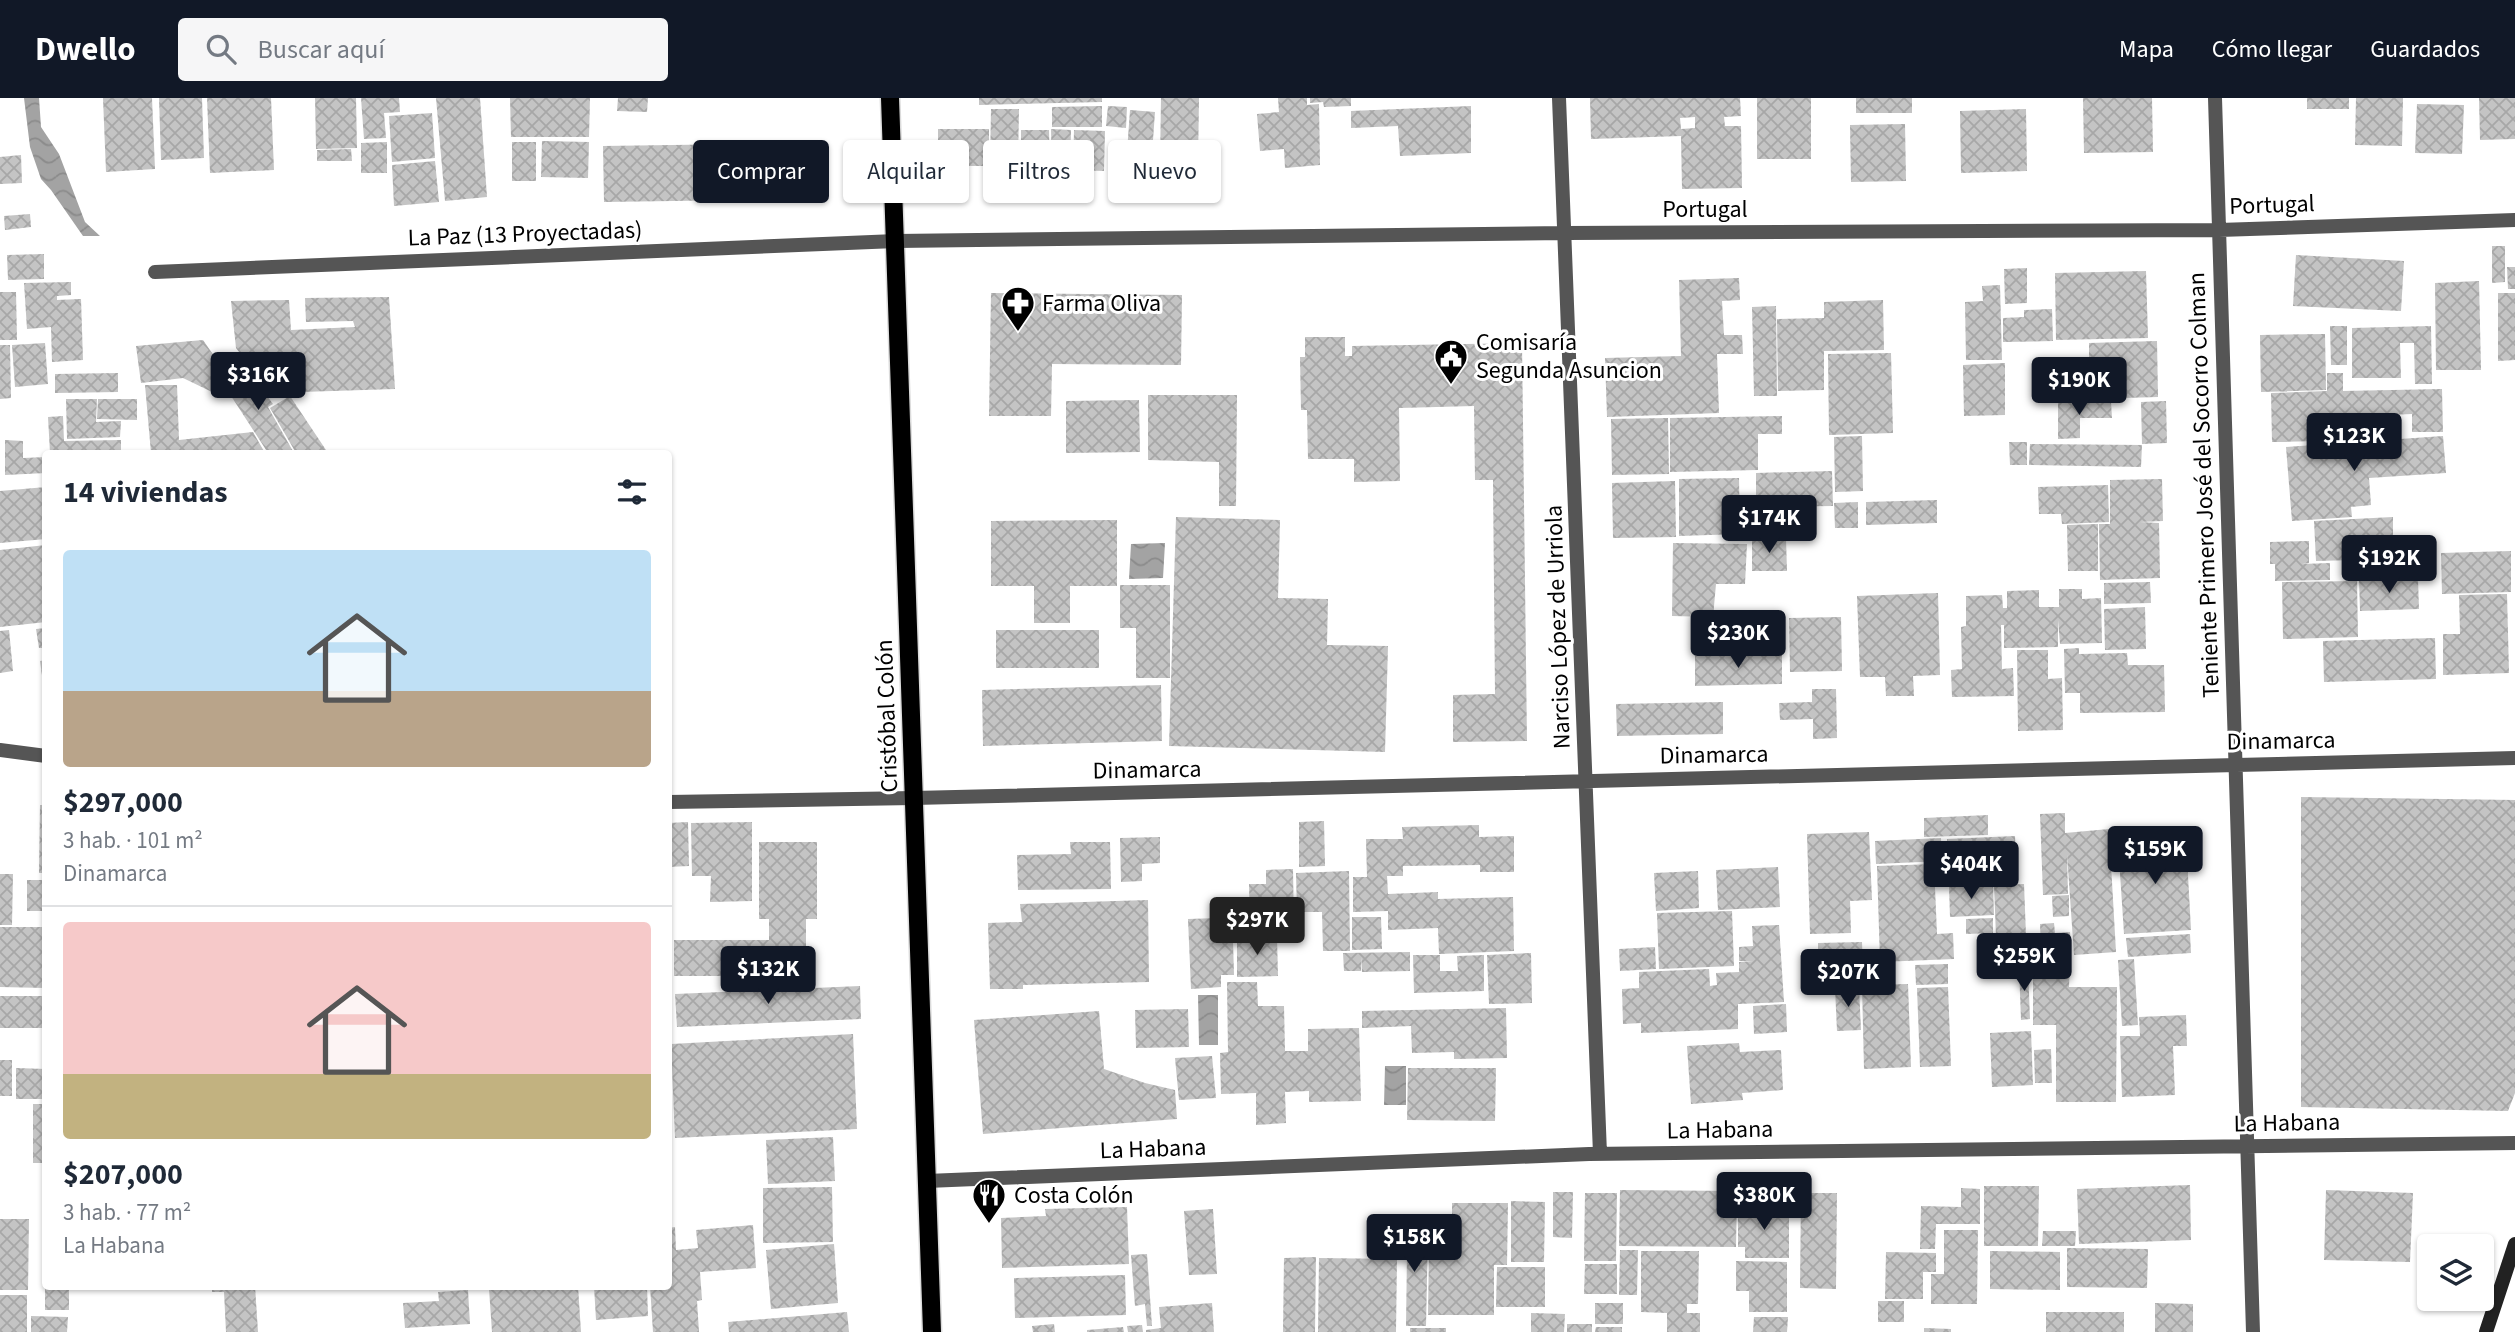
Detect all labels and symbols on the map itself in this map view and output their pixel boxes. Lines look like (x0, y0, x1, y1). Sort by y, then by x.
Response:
street label: Portugal (2229, 186, 2315, 224)
street label: Portugal (1662, 192, 1748, 227)
street label: La Paz (13 Proyectadas) (407, 212, 643, 256)
street label: Teniente Primero José del Socorro Colman (2179, 271, 2229, 699)
pharmacy icon: Farma Oliva (999, 284, 1037, 333)
place label: Farma Oliva (1042, 286, 1161, 321)
place label: Comisaría Segunda Asuncion (1476, 325, 1662, 388)
public building icon: Comisaría Segunda Asuncion (1432, 337, 1470, 386)
pin: $316K (209, 352, 307, 412)
pin: $190K (2030, 358, 2128, 417)
pin: $123K (2305, 414, 2403, 473)
pin: $174K (1720, 496, 1818, 555)
street label: Narciso López de Urriola (1536, 504, 1580, 750)
pin: $192K (2340, 536, 2438, 595)
pin: $230K (1689, 610, 1787, 670)
street label: Cristóbal Colón (867, 639, 907, 793)
street label: Dinamarca (2226, 723, 2336, 759)
street label: Dinamarca (1659, 737, 1769, 773)
street label: Dinamarca (1092, 752, 1202, 788)
pin: $159K (2106, 826, 2204, 886)
pin: $404K (1922, 842, 2020, 901)
pin: $297K (1208, 898, 1306, 957)
pin: $259K (1975, 934, 2073, 993)
pin: $132K (719, 946, 817, 1006)
pin: $207K (1799, 950, 1897, 1009)
street label: La Habana (2233, 1105, 2341, 1141)
street label: La Habana (1666, 1112, 1774, 1148)
street label: La Habana (1099, 1130, 1207, 1168)
pin: $380K (1715, 1172, 1813, 1232)
restaurant icon: Costa Colón (970, 1176, 1008, 1225)
place label: Costa Colón (1014, 1178, 1134, 1213)
pin: $158K (1365, 1214, 1463, 1274)

